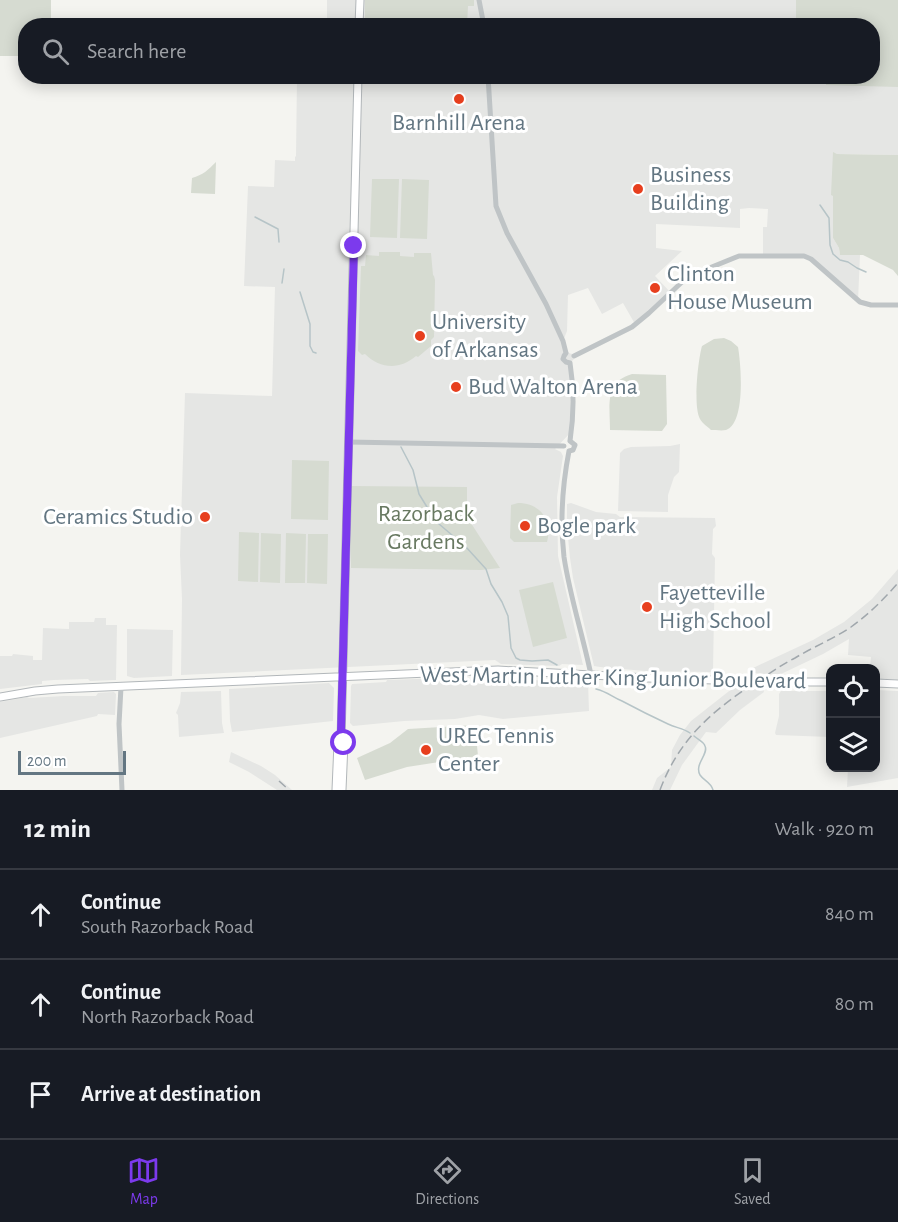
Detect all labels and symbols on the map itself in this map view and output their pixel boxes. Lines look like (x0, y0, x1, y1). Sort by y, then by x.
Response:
marker: Barnhill Arena (452, 92, 466, 106)
place label: Barnhill Arena (392, 111, 526, 135)
place label: Business Building (650, 163, 731, 215)
marker: Business Building (631, 182, 645, 196)
route end (340, 232, 366, 258)
place label: Clinton House Museum (667, 262, 813, 314)
marker: Clinton House Museum (648, 281, 662, 295)
place label: University of Arkansas (432, 310, 539, 362)
marker: University of Arkansas (413, 329, 427, 343)
place label: Bud Walton Arena (468, 375, 638, 399)
marker: Bud Walton Arena (449, 380, 463, 394)
park label: Razorback Gardens (378, 502, 474, 554)
place label: Ceramics Studio (43, 505, 193, 529)
marker: Ceramics Studio (198, 510, 212, 524)
place label: Bogle park (537, 514, 636, 538)
marker: Bogle park (518, 519, 532, 533)
place label: Fayetteville High School (659, 581, 771, 633)
marker: Fayetteville High School (640, 600, 654, 614)
street label: West Martin Luther King Junior Boulevard (420, 663, 806, 693)
place label: UREC Tennis Center (438, 724, 554, 776)
route start (330, 729, 356, 755)
marker: UREC Tennis Center (419, 743, 433, 757)
scale bar (18, 748, 126, 776)

